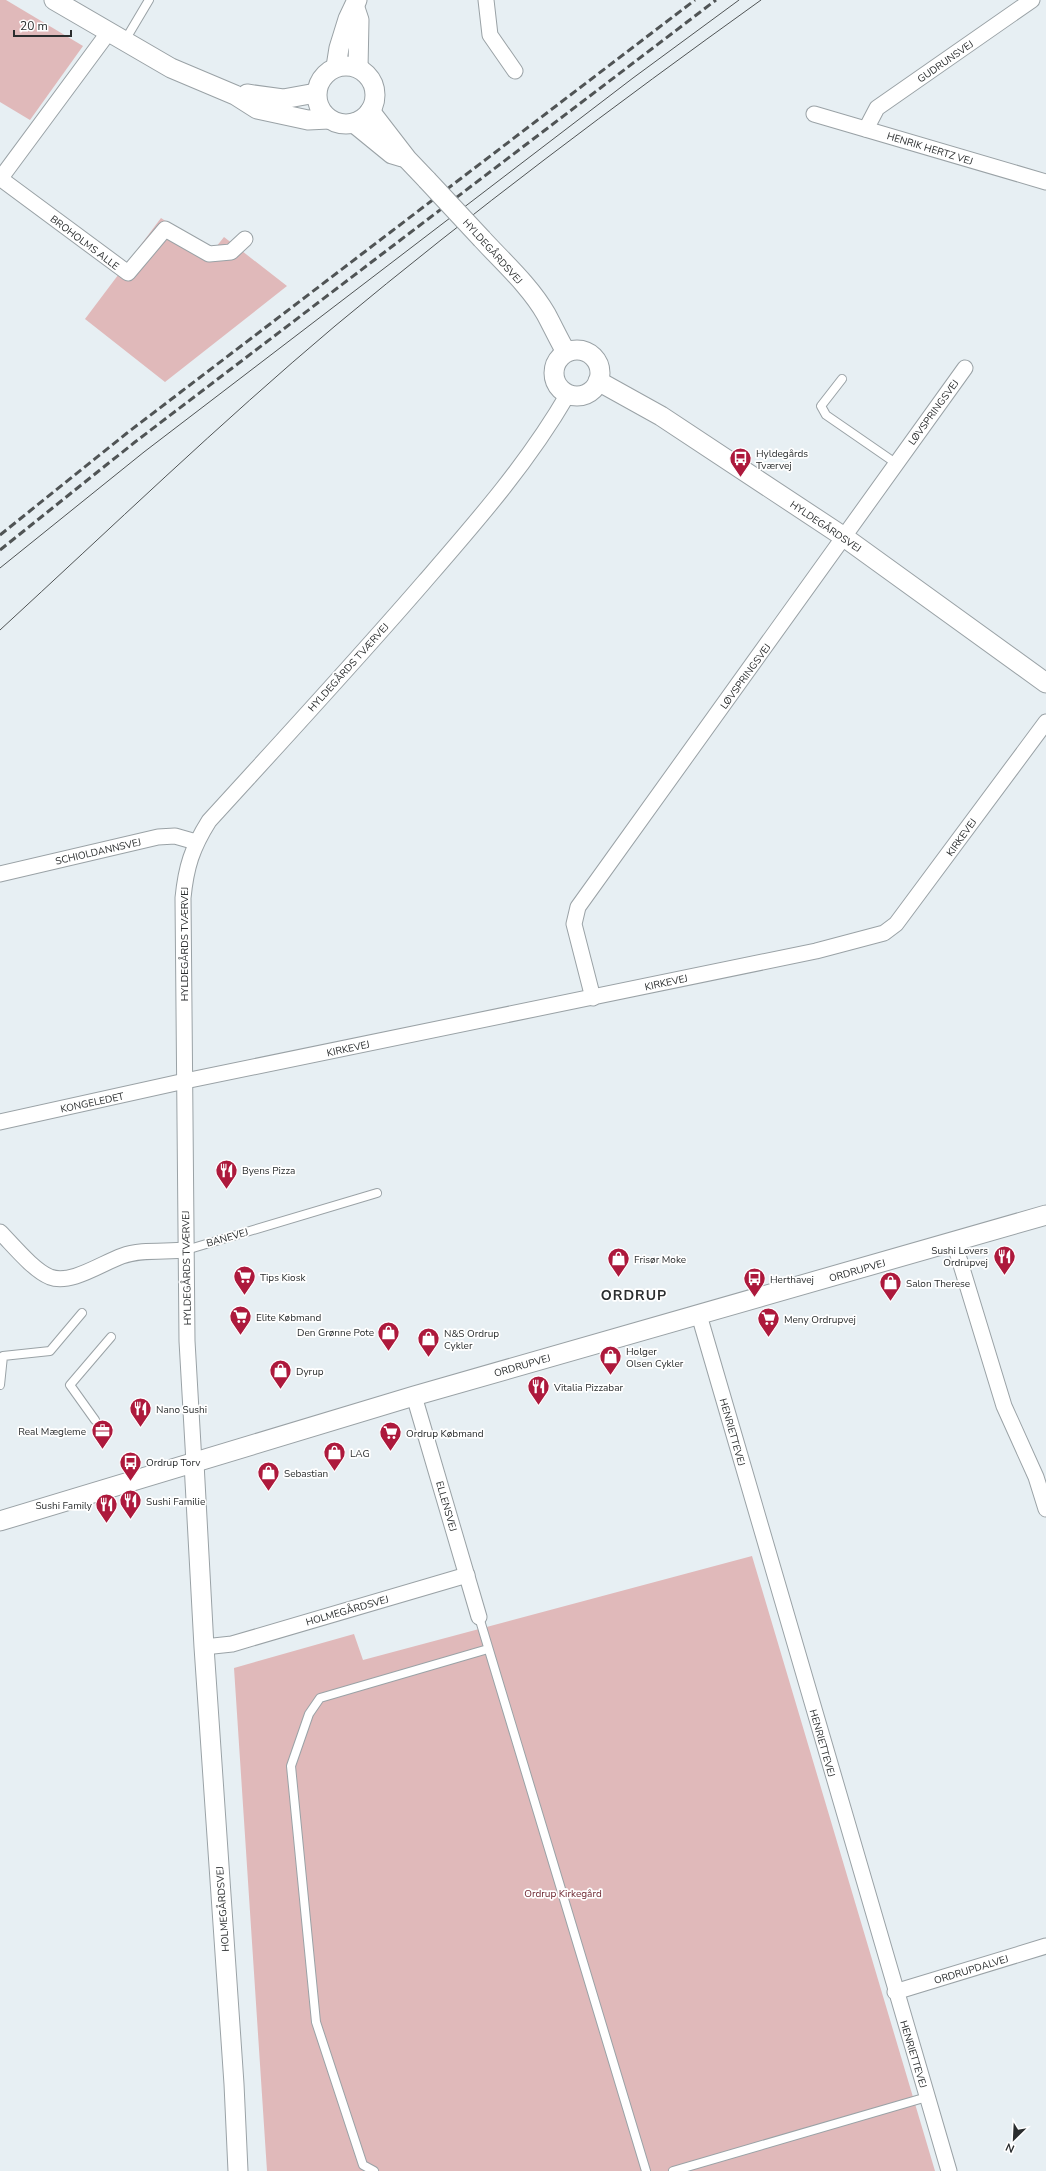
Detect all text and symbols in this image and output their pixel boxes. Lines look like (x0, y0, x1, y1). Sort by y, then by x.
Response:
scale bar (14, 12, 71, 38)
text: 20 m (20, 18, 48, 34)
street label: GUDRUNSVEJ (915, 37, 976, 86)
street label: HENRIK HERTZ VEJ (885, 129, 974, 169)
street label: BROHOLMS ALLE (47, 212, 122, 273)
street label: HYLDEGÅRDSVEJ (459, 216, 525, 287)
street label: LØVSPRINGSVEJ (905, 377, 962, 448)
bus stop icon: Hyldegårds Tværvej (728, 446, 754, 479)
place label: Hyldegårds Tværvej (756, 447, 808, 473)
street label: HYLDEGÅRDSVEJ (787, 498, 864, 556)
street label: HYLDEGÅRDS TVÆRVEJ (305, 620, 392, 715)
street label: LØVSPRINGSVEJ (717, 641, 774, 712)
street label: KIRKEVEJ (943, 816, 980, 859)
street label: SCHIOLDANNSVEJ (54, 835, 142, 869)
street label: HYLDEGÅRDS TVÆRVEJ (178, 887, 192, 1001)
street label: KIRKEVEJ (643, 972, 689, 994)
street label: KIRKEVEJ (325, 1038, 371, 1060)
street label: KONGELEDET (59, 1089, 125, 1117)
restaurant icon: Byens Pizza (214, 1157, 240, 1190)
place label: Byens Pizza (242, 1164, 295, 1178)
street label: HYLDEGÅRDS TVÆRVEJ (179, 1211, 195, 1325)
street label: BANEVEJ (205, 1225, 250, 1251)
restaurant icon: Sushi Lovers Ordrupvej (991, 1243, 1017, 1276)
place label: Sushi Lovers Ordrupvej (931, 1244, 988, 1270)
shop icon: Frisør Moke (606, 1246, 632, 1279)
place label: Frisør Moke (634, 1253, 686, 1267)
street label: ORDRUPVEJ (827, 1256, 887, 1286)
supermarket icon: Tips Kiosk (232, 1264, 258, 1297)
bus stop icon: Herthavej (741, 1266, 767, 1299)
shop icon: Salon Therese (878, 1270, 904, 1303)
place label: Tips Kiosk (260, 1271, 306, 1285)
place label: Herthavej (770, 1273, 814, 1287)
place label: Salon Therese (906, 1277, 970, 1291)
district label: ORDRUP (601, 1286, 667, 1305)
supermarket icon: Elite Købmand (228, 1304, 254, 1337)
supermarket icon: Meny Ordrupvej (756, 1306, 782, 1339)
place label: Elite Købmand (256, 1311, 322, 1325)
place label: Meny Ordrupvej (784, 1313, 856, 1327)
shop icon: Den Grønne Pote (376, 1319, 402, 1352)
place label: Den Grønne Pote (297, 1326, 374, 1340)
shop icon: N&S Ordrup Cykler (416, 1326, 442, 1359)
place label: N&S Ordrup Cykler (444, 1327, 499, 1353)
shop icon: Holger Olsen Cykler (597, 1344, 623, 1377)
place label: Holger Olsen Cykler (626, 1345, 684, 1371)
street label: ORDRUPVEJ (492, 1351, 552, 1381)
shop icon: Dyrup (267, 1358, 293, 1391)
place label: Dyrup (296, 1365, 324, 1379)
restaurant icon: Vitalia Pizzabar (526, 1374, 552, 1407)
place label: Vitalia Pizzabar (553, 1381, 623, 1395)
restaurant icon: Nano Sushi (127, 1396, 153, 1429)
street label: HENRIETTEVEJ (716, 1397, 748, 1468)
place label: Nano Sushi (156, 1403, 207, 1417)
office icon: Real Mægleme (89, 1418, 115, 1451)
supermarket icon: Ordrup Købmand (378, 1420, 404, 1453)
place label: Real Mægleme (18, 1425, 86, 1439)
place label: Ordrup Købmand (406, 1427, 484, 1441)
shop icon: LAG (321, 1440, 347, 1473)
place label: LAG (350, 1447, 370, 1461)
bus stop icon: Ordrup Torv (117, 1449, 143, 1482)
place label: Ordrup Torv (146, 1456, 201, 1470)
shop icon: Sebastian (255, 1460, 281, 1493)
place label: Sebastian (284, 1467, 328, 1481)
street label: ELLENSVEJ (432, 1479, 460, 1533)
restaurant icon: Sushi Familie (118, 1488, 144, 1521)
restaurant icon: Sushi Family (94, 1492, 120, 1525)
place label: Sushi Familie (146, 1495, 205, 1509)
place label: Sushi Family (35, 1499, 93, 1513)
street label: HOLMEGÅRDSVEJ (304, 1592, 390, 1630)
street label: HENRIETTEVEJ (806, 1708, 838, 1779)
street label: HOLMEGÅRDSVEJ (213, 1866, 233, 1952)
park label: Ordrup Kirkegård (524, 1887, 602, 1901)
street label: ORDRUPDALVEJ (932, 1952, 1010, 1988)
street label: HENRIETTEVEJ (896, 2019, 930, 2090)
north arrow (994, 2119, 1034, 2159)
text: N (1003, 2139, 1017, 2156)

